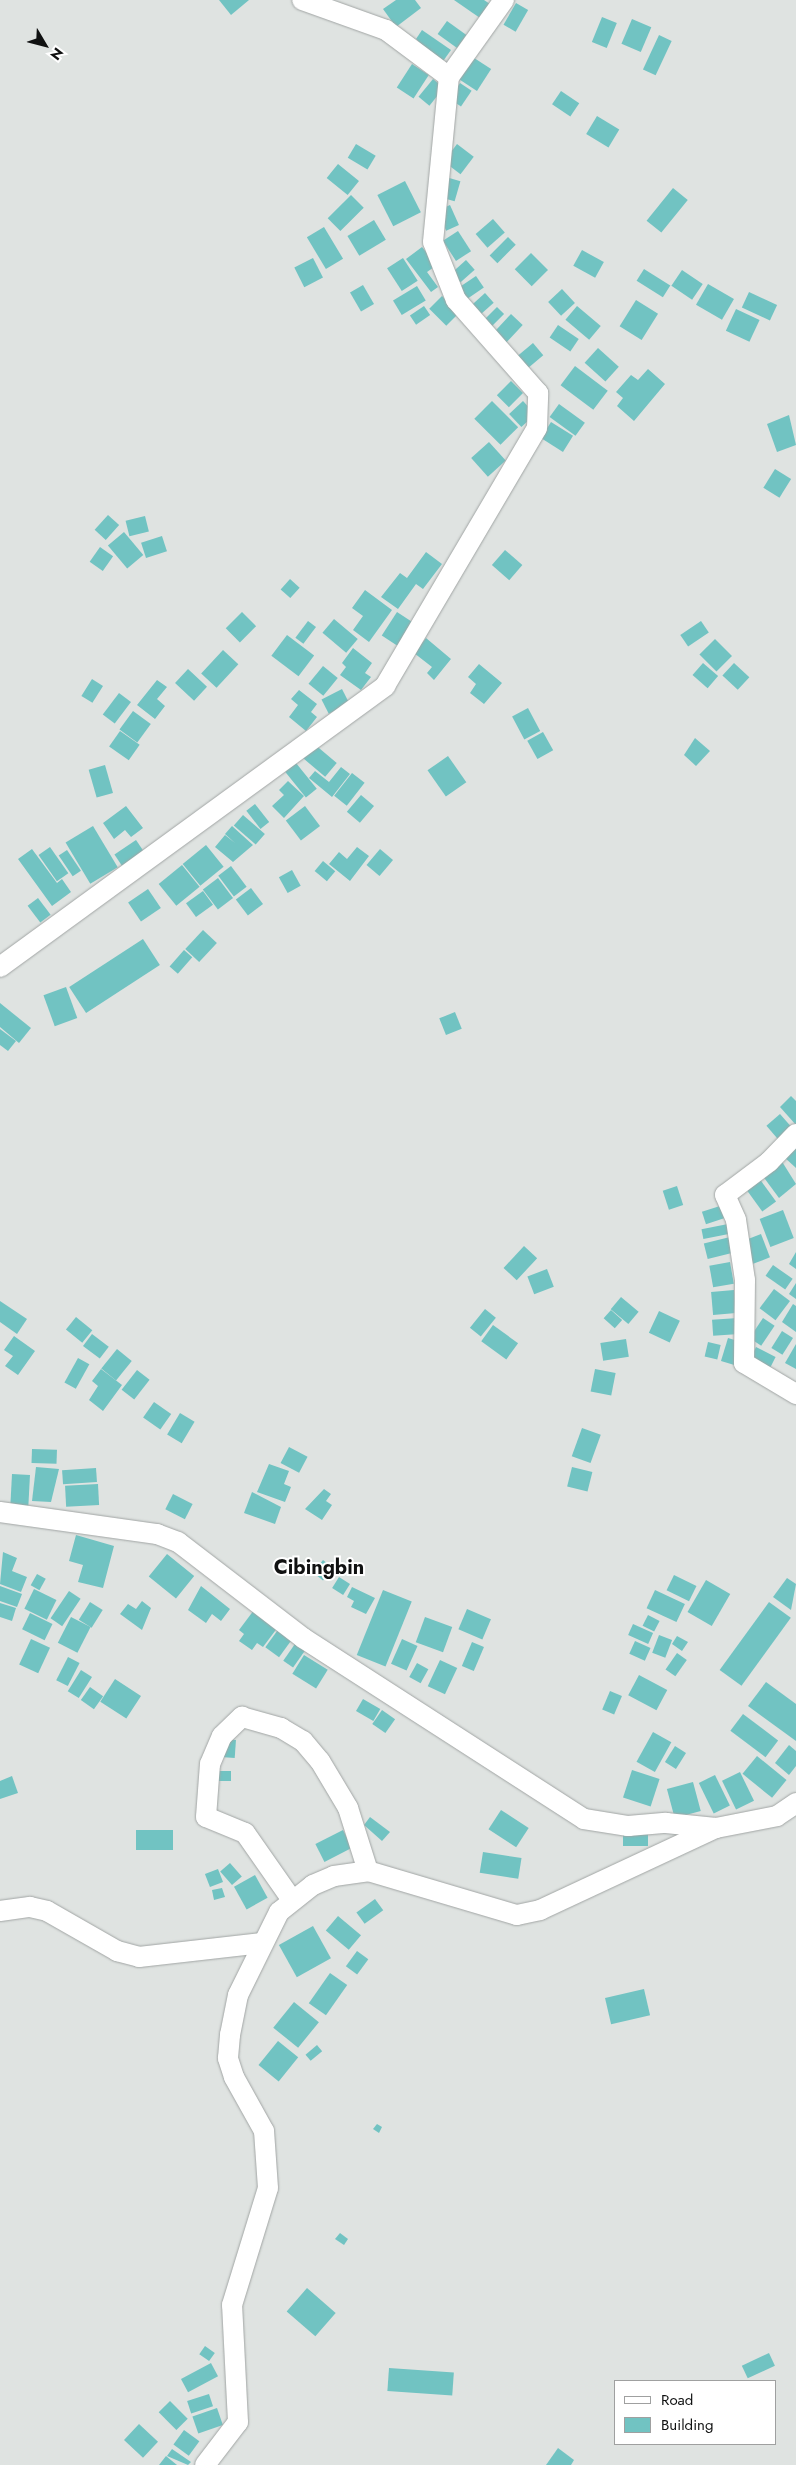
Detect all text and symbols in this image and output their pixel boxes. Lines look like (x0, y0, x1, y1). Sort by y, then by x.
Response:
north arrow (20, 20, 70, 70)
text: N (46, 44, 68, 64)
district label: Cibingbin (274, 1555, 364, 1579)
legend (614, 2380, 776, 2445)
text: Road (661, 2389, 693, 2411)
text: Building (661, 2414, 713, 2436)

